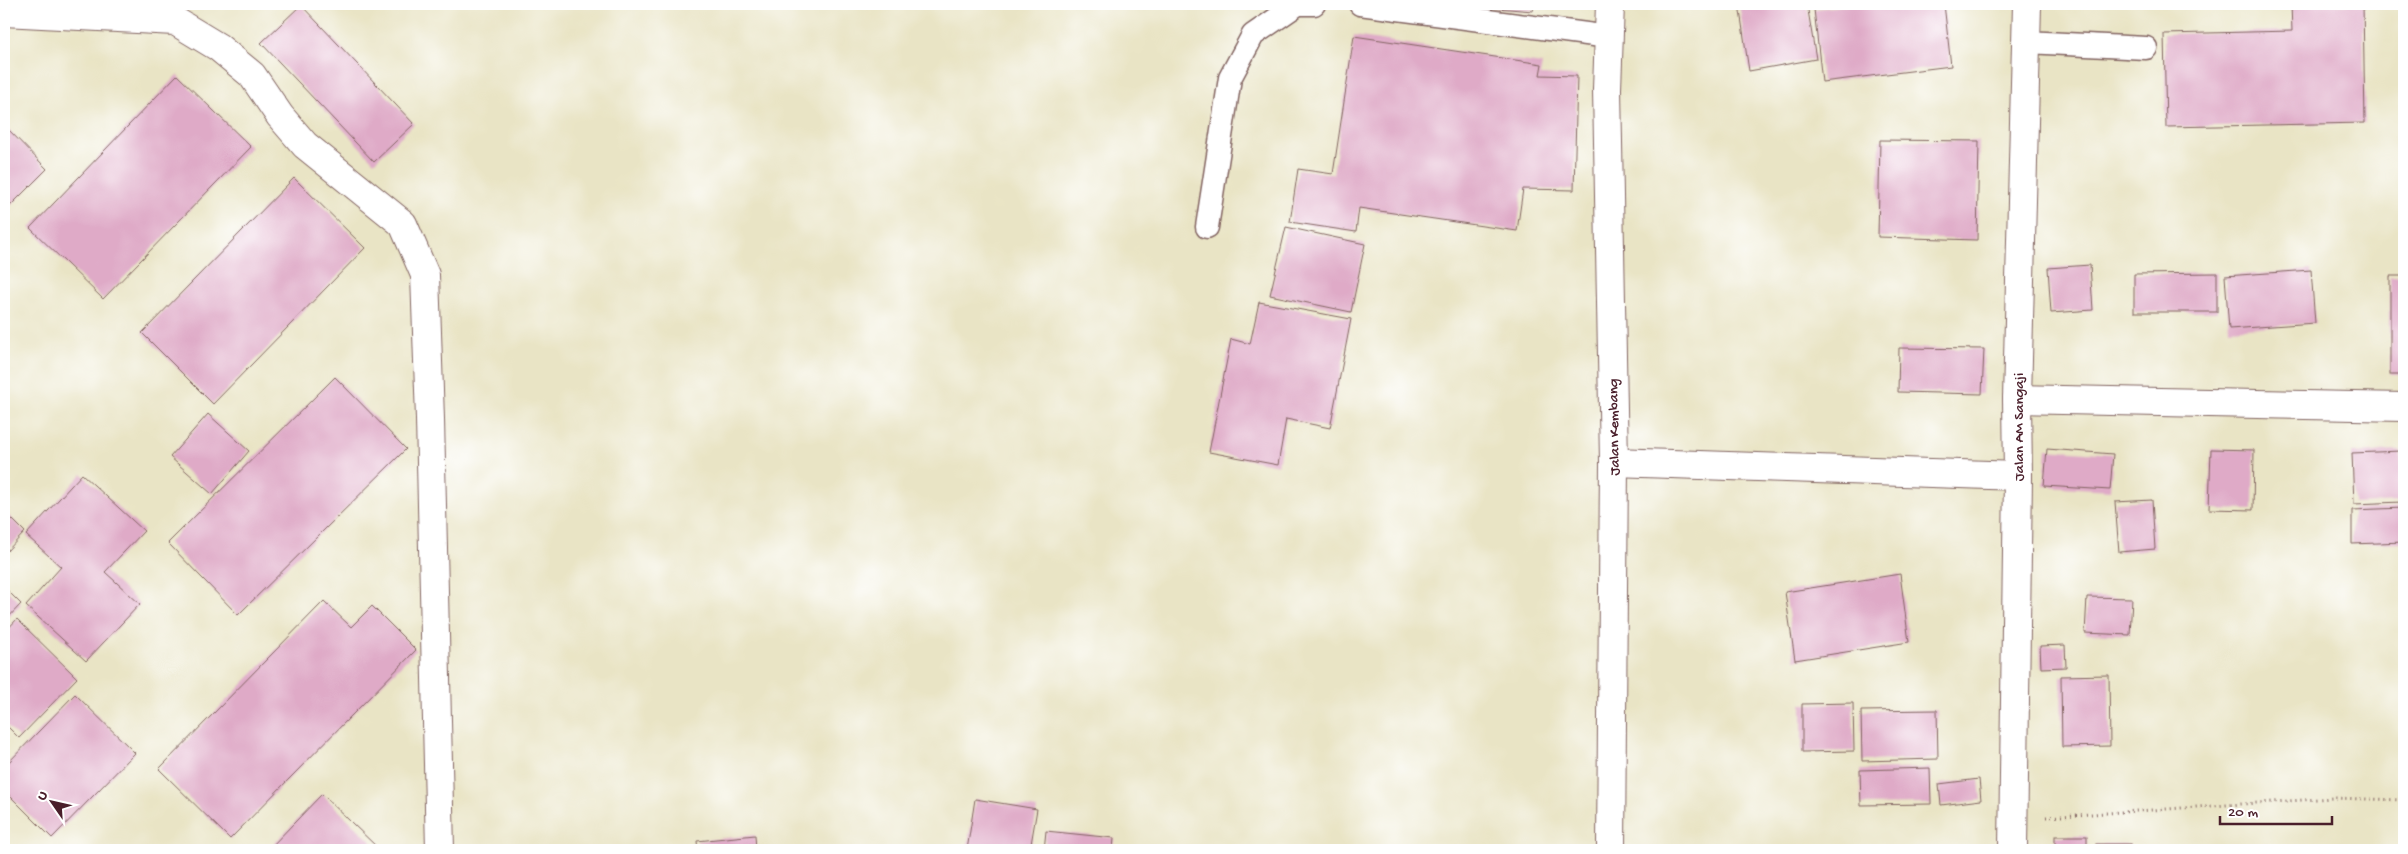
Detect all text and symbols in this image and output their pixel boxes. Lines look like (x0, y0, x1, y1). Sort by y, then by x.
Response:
street label: Jalan AM Sangaji (2011, 373, 2029, 481)
street label: Jalan Kembang (1605, 378, 1625, 476)
north arrow (28, 776, 78, 826)
text: U (34, 788, 53, 804)
scale bar (2220, 794, 2333, 826)
text: 20 m (2228, 804, 2258, 822)

